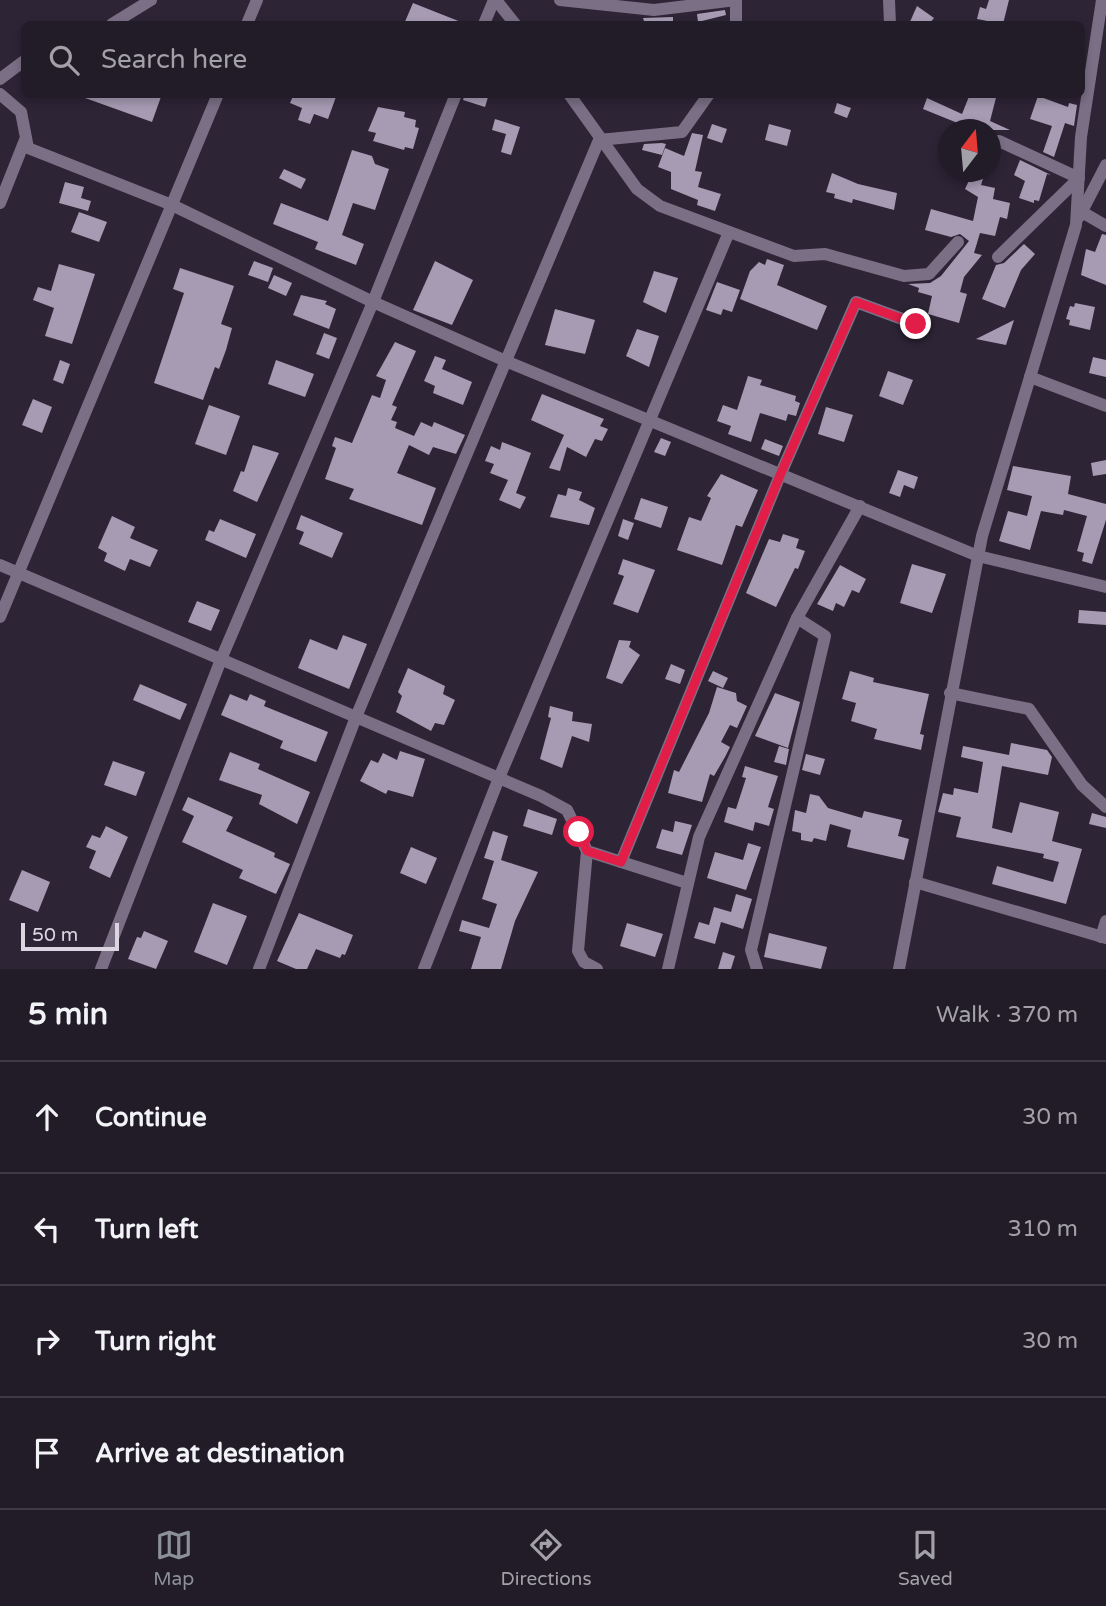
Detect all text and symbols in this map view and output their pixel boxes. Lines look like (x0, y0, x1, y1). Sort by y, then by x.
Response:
search box (21, 21, 1085, 98)
icon: search (45, 41, 83, 79)
text: Search here (101, 44, 247, 75)
north arrow (938, 119, 1001, 182)
route end (900, 308, 931, 339)
route start (563, 816, 594, 847)
scale bar (21, 920, 119, 952)
text: 50 m (32, 924, 78, 946)
text: 5 min (28, 996, 108, 1033)
text: Walk · 370 m (936, 1001, 1078, 1029)
icon: ahead (28, 1098, 66, 1136)
text: Continue (95, 1102, 207, 1133)
text: 30 m (1022, 1103, 1078, 1131)
icon: left (28, 1210, 66, 1248)
text: Turn left (95, 1214, 198, 1245)
text: 310 m (1008, 1215, 1078, 1243)
icon: right (28, 1322, 66, 1360)
text: Turn right (95, 1326, 216, 1357)
text: 30 m (1022, 1327, 1078, 1355)
icon: arrive (28, 1434, 66, 1472)
text: Arrive at destination (95, 1438, 345, 1469)
tab: Map (153, 1526, 194, 1590)
tab: Directions (501, 1526, 592, 1590)
tab: Saved (898, 1526, 953, 1590)

